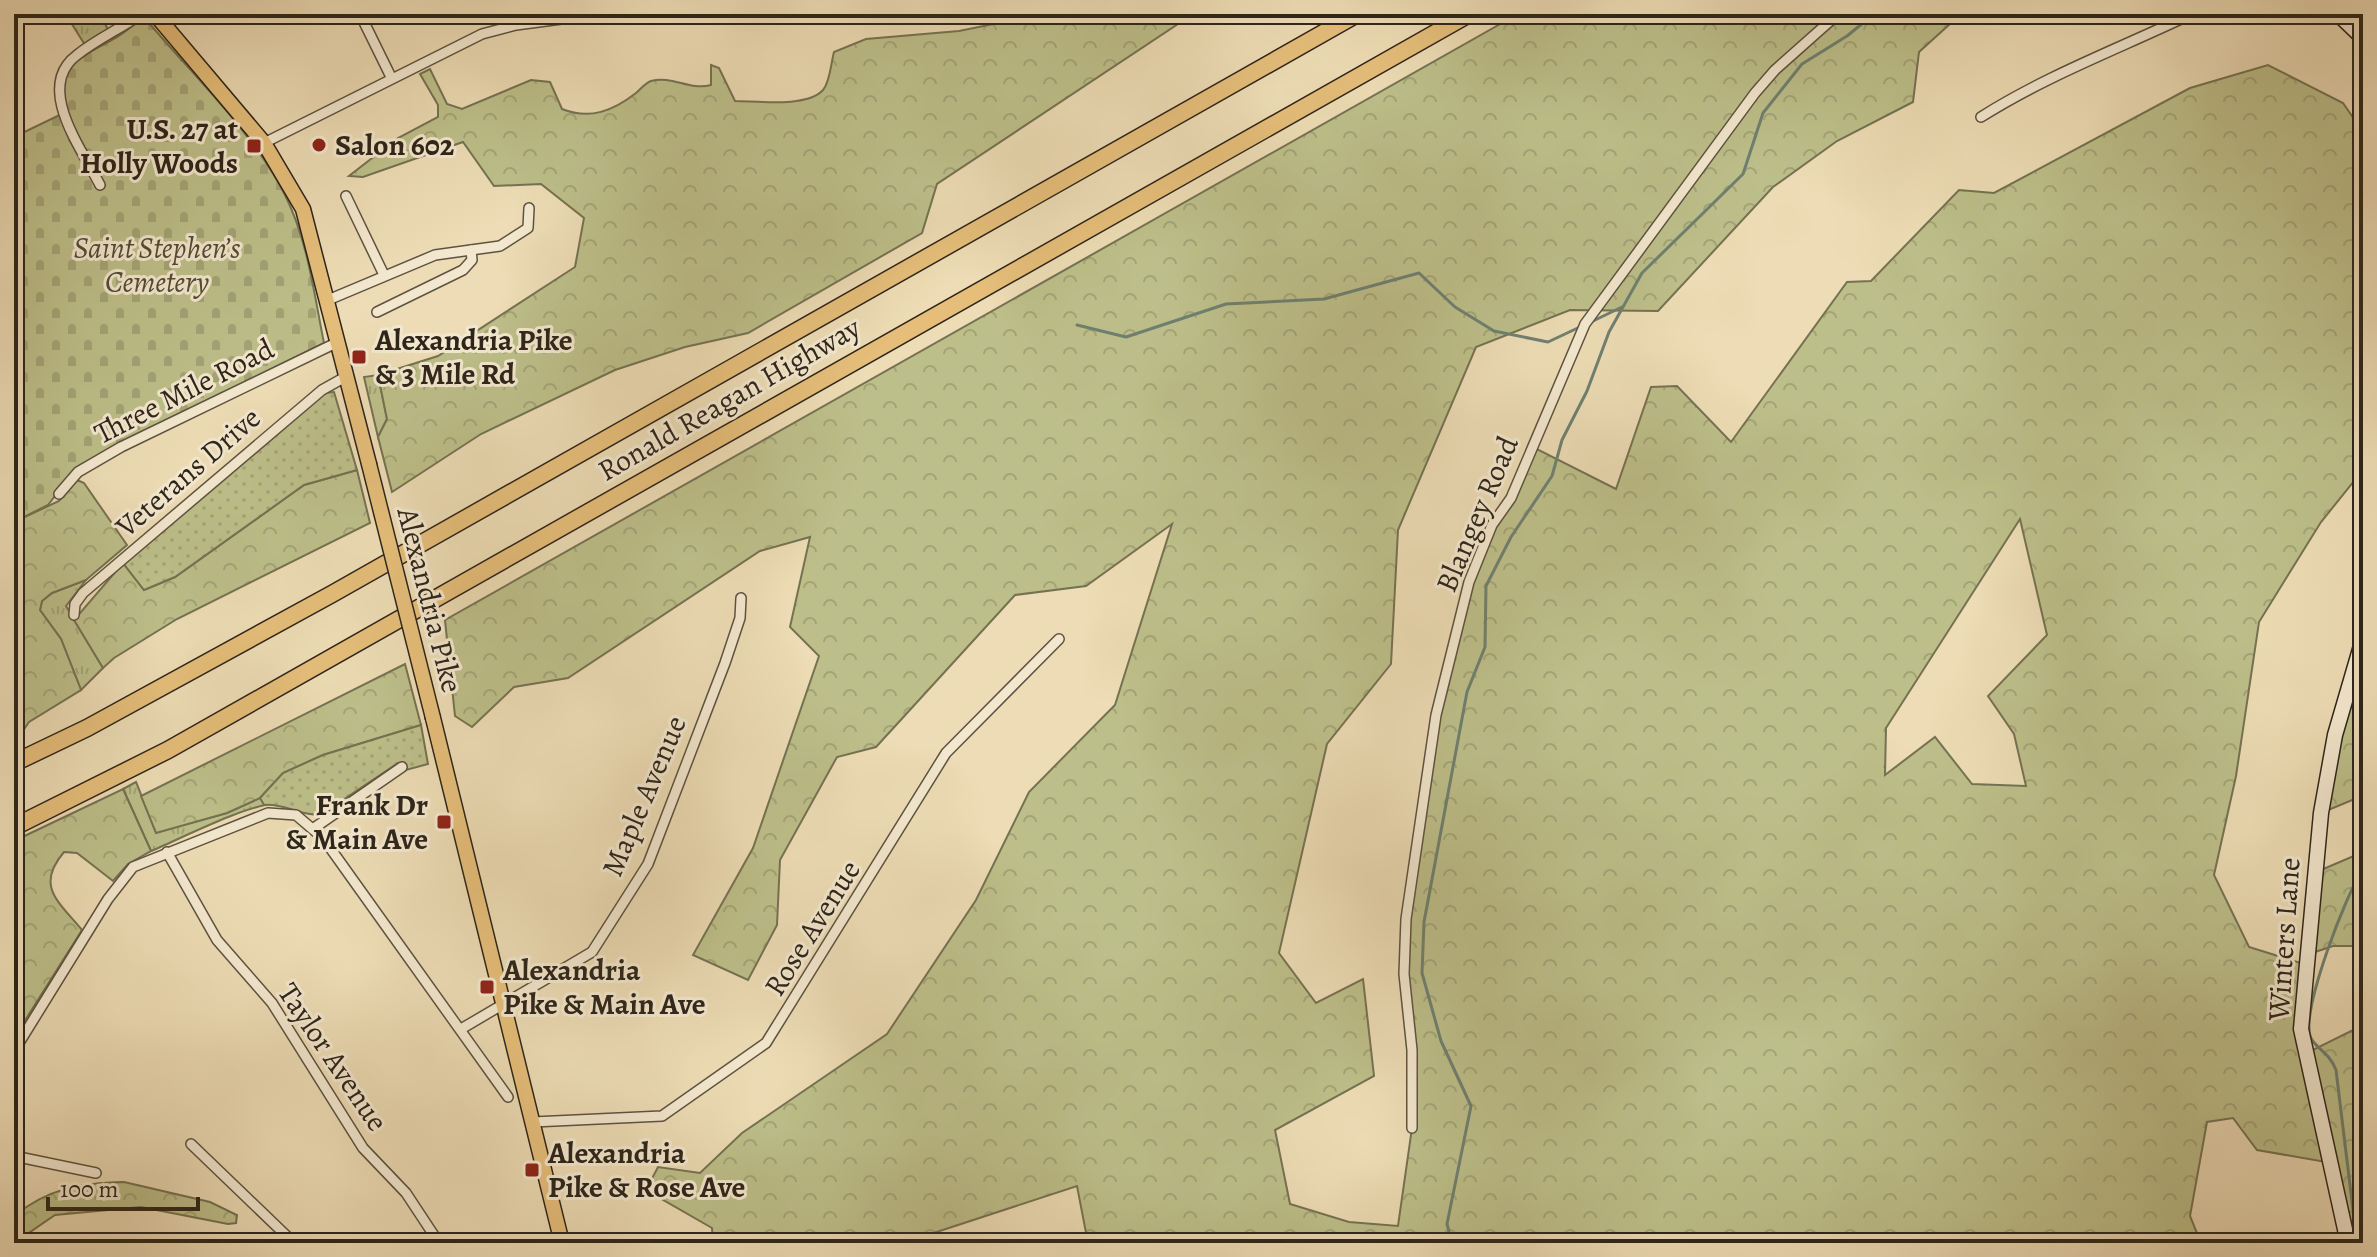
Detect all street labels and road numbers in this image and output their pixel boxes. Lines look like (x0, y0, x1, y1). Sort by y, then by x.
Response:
street label: Ronald Reagan Highway (591, 307, 868, 491)
street label: Three Mile Road (87, 328, 281, 453)
street label: Veterans Drive (106, 398, 269, 547)
street label: Blangey Road (1426, 429, 1528, 598)
street label: Alexandria Pike (387, 502, 472, 697)
street label: Maple Avenue (592, 709, 696, 883)
street label: Rose Avenue (754, 852, 870, 1004)
street label: Winters Lane (2258, 856, 2310, 1023)
street label: Taylor Avenue (269, 975, 397, 1139)

